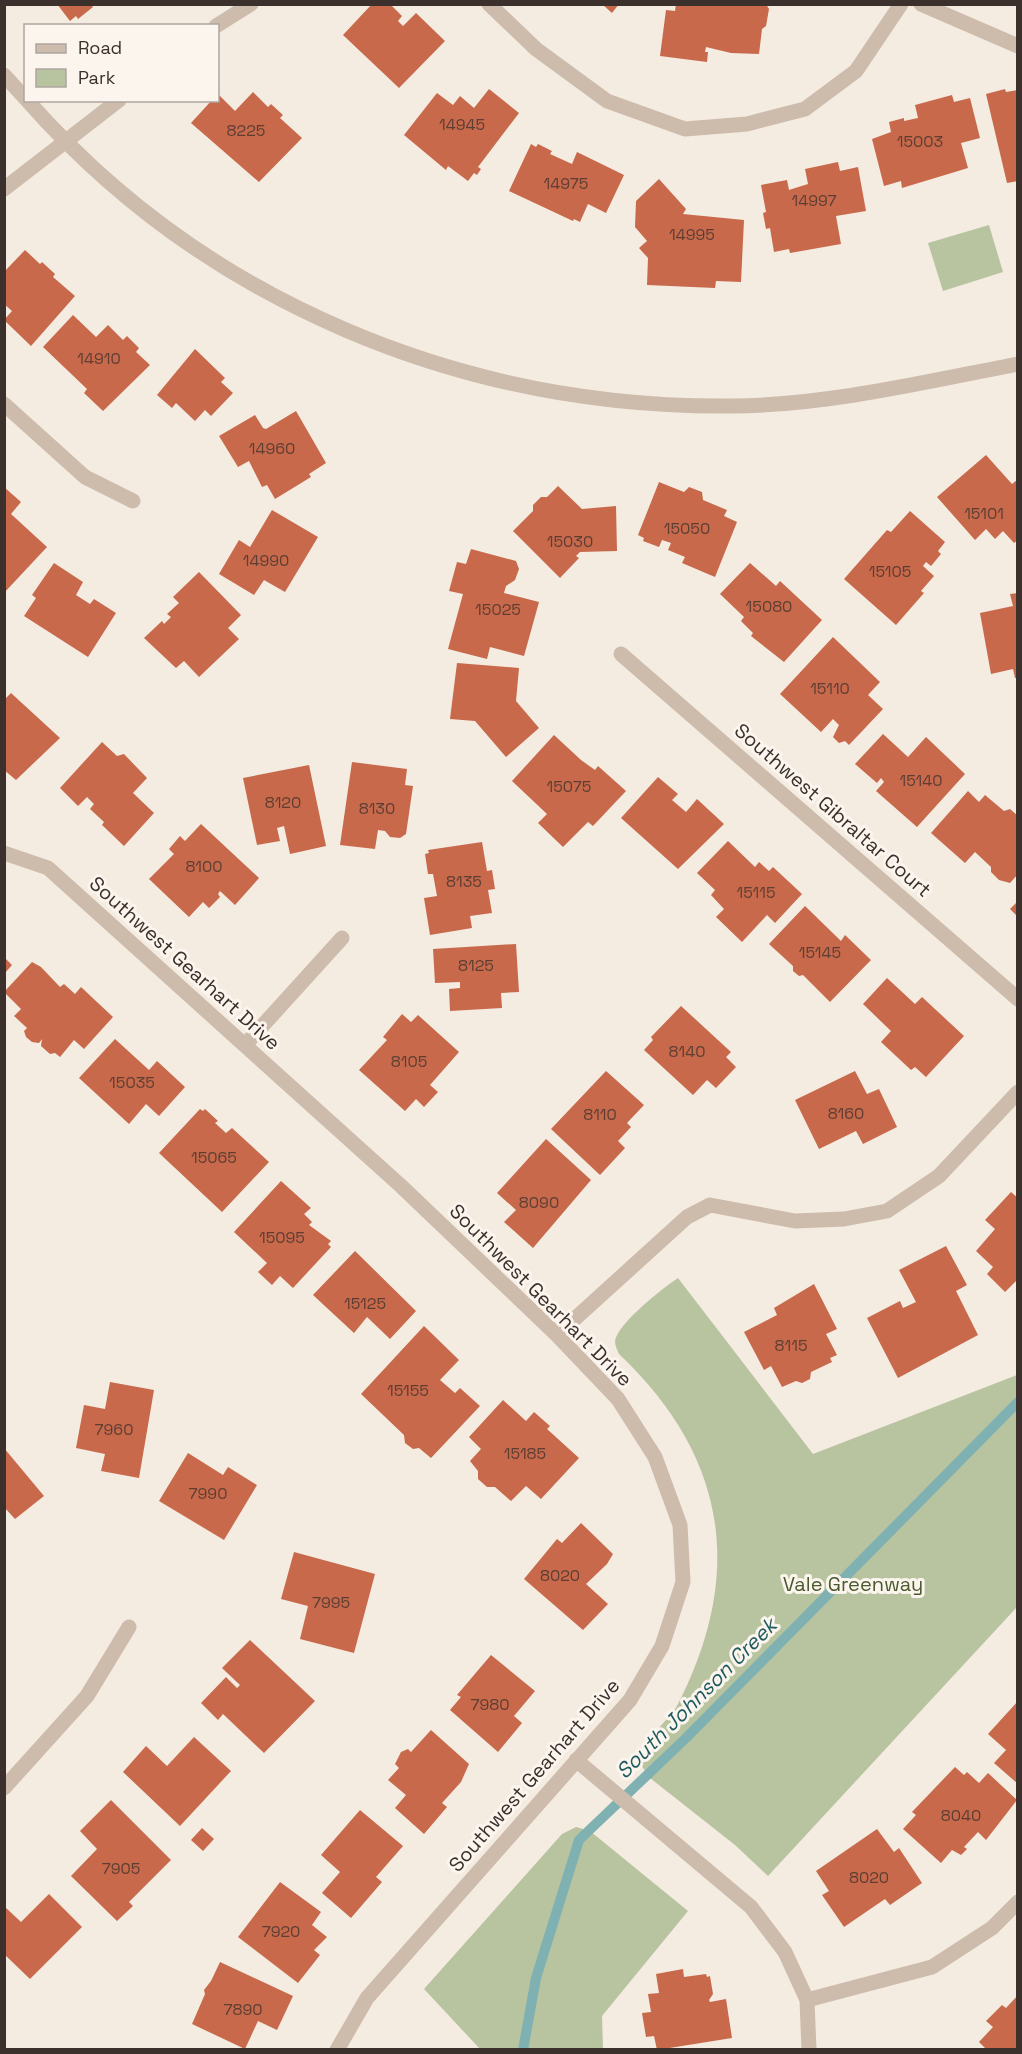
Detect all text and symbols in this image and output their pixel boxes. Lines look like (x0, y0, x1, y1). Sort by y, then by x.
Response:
legend (24, 24, 219, 102)
text: Road (78, 36, 122, 59)
text: Park (78, 66, 116, 89)
house number: 14945 (439, 114, 485, 135)
house number: 8225 (227, 120, 265, 141)
house number: 15003 (897, 131, 943, 152)
house number: 14975 (544, 173, 588, 194)
house number: 14997 (792, 190, 837, 211)
house number: 14995 (669, 224, 715, 245)
house number: 14910 (77, 348, 121, 369)
house number: 14960 (249, 438, 295, 459)
house number: 15101 (964, 503, 1004, 524)
house number: 15050 (664, 518, 710, 539)
house number: 15030 (547, 531, 593, 552)
house number: 14990 (243, 550, 289, 571)
house number: 15105 (869, 561, 911, 582)
house number: 15080 (746, 596, 792, 617)
house number: 15025 (475, 599, 521, 620)
house number: 15110 (810, 678, 850, 699)
street label: Southwest Gibraltar Court (729, 717, 937, 903)
house number: 15140 (900, 770, 943, 791)
house number: 15075 (547, 776, 591, 797)
house number: 8120 (265, 792, 301, 813)
house number: 8130 (359, 798, 395, 819)
house number: 8100 (185, 856, 223, 877)
street label: Southwest Gearhart Drive (84, 870, 286, 1056)
house number: 8135 (446, 871, 482, 892)
house number: 15115 (736, 882, 776, 903)
house number: 15145 (799, 942, 841, 963)
house number: 8125 (458, 955, 494, 976)
house number: 8140 (669, 1041, 705, 1062)
house number: 8105 (391, 1051, 427, 1072)
house number: 15035 (109, 1072, 155, 1093)
house number: 8160 (828, 1103, 864, 1124)
house number: 8110 (583, 1104, 617, 1125)
house number: 15065 (191, 1147, 237, 1168)
house number: 8090 (519, 1192, 559, 1213)
street label: Southwest Gearhart Drive (444, 1198, 638, 1392)
house number: 15095 (259, 1227, 305, 1248)
house number: 15125 (344, 1293, 386, 1314)
house number: 8115 (775, 1335, 807, 1356)
house number: 15155 (387, 1380, 429, 1401)
house number: 7960 (95, 1419, 133, 1440)
house number: 15185 (504, 1443, 546, 1464)
house number: 7990 (189, 1483, 227, 1504)
house number: 8020 (540, 1565, 580, 1586)
park label: Vale Greenway (783, 1571, 923, 1597)
house number: 7995 (312, 1592, 350, 1613)
water label: South Johnson Creek (610, 1610, 784, 1784)
street label: Southwest Gearhart Drive (443, 1673, 625, 1877)
house number: 7980 (470, 1694, 510, 1715)
house number: 8040 (941, 1805, 981, 1826)
house number: 7905 (102, 1858, 140, 1879)
house number: 8020 (849, 1867, 889, 1888)
house number: 7920 (262, 1921, 300, 1942)
house number: 7890 (224, 1999, 263, 2020)

